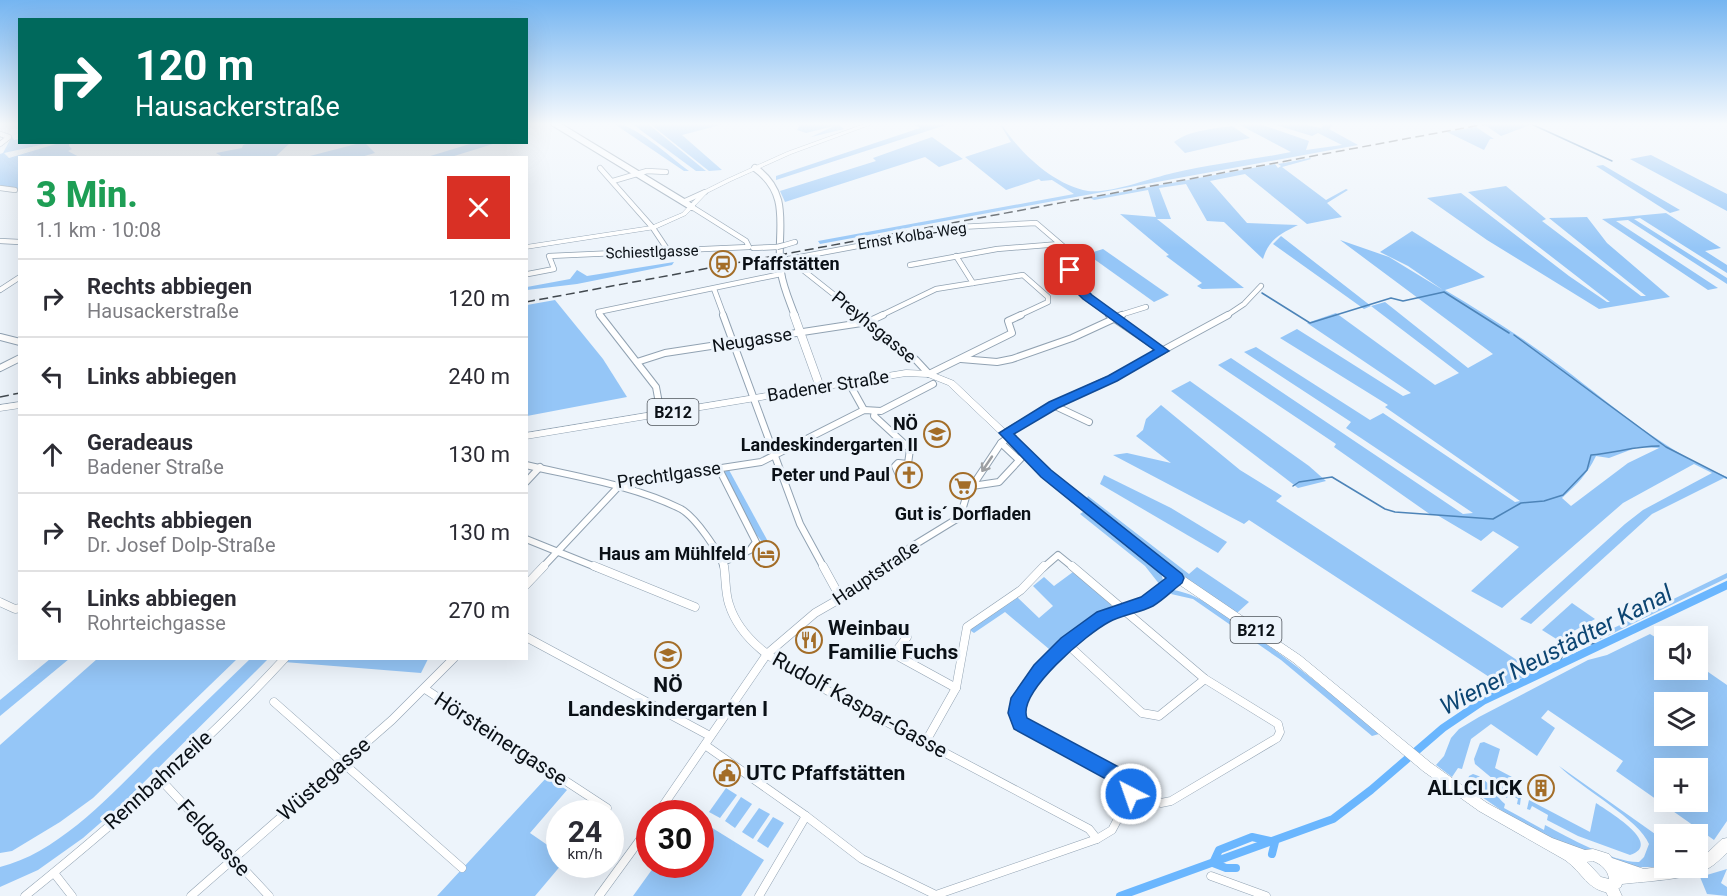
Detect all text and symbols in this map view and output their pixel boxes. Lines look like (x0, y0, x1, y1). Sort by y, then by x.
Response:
text: 120 m (135, 41, 254, 90)
icon: right (36, 42, 114, 120)
text: Hausackerstraße (135, 91, 340, 123)
text: 3 Min. (36, 174, 138, 216)
button: close (447, 176, 510, 239)
text: 1.1 km · 10:08 (36, 218, 161, 242)
street label: Ernst Kolba-Weg (856, 219, 968, 253)
street label: Schiestlgasse (605, 241, 699, 263)
pin (1044, 244, 1095, 295)
station icon: Pfaffstätten (708, 249, 738, 279)
place label: Pfaffstätten (742, 253, 840, 274)
icon: arrive (1053, 253, 1086, 286)
text: Rechts abbiegen (87, 274, 252, 299)
icon: right (36, 282, 69, 315)
text: 120 m (448, 286, 510, 311)
street label: Preyhsgasse (828, 286, 921, 367)
text: Hausackerstraße (87, 299, 239, 323)
street label: Neugasse (711, 323, 793, 356)
icon: left (36, 360, 69, 393)
text: Links abbiegen (87, 364, 237, 389)
text: 240 m (448, 364, 510, 389)
street label: Badener Straße (765, 366, 890, 406)
road number: B212 (648, 399, 698, 425)
place label: NÖ Landeskindergarten II (741, 413, 918, 455)
school or university icon: NÖ Landeskindergarten II (922, 419, 952, 449)
text: Geradeaus (87, 430, 193, 455)
icon: ahead (36, 438, 69, 471)
text: 130 m (448, 442, 510, 467)
text: Badener Straße (87, 455, 224, 479)
one-way arrow (980, 456, 993, 473)
street label: Prechtlgasse (616, 457, 722, 492)
church icon: Peter und Paul (894, 460, 924, 490)
place label: Peter und Paul (771, 464, 890, 485)
supermarket icon: Gut is´ Dorfladen (948, 471, 978, 501)
place label: Gut is´ Dorfladen (895, 503, 1031, 524)
text: Rechts abbiegen (87, 508, 252, 533)
icon: right (36, 516, 69, 549)
text: 130 m (448, 520, 510, 545)
text: Dr. Josef Dolp-Straße (87, 533, 276, 557)
street label: Hauptstraße (829, 536, 923, 609)
hotel icon: Haus am Mühlfeld (751, 539, 781, 569)
place label: Haus am Mühlfeld (599, 543, 746, 564)
water label: Wiener Neustädter Kanal (1435, 579, 1677, 721)
text: Links abbiegen (87, 586, 237, 611)
icon: left (36, 594, 69, 627)
text: 270 m (448, 598, 510, 623)
text: Rohrteichgasse (87, 611, 226, 635)
place label: Weinbau Familie Fuchs (828, 616, 959, 664)
road number: B212 (1230, 617, 1282, 643)
restaurant icon: Weinbau Familie Fuchs (794, 625, 824, 655)
map controls (1654, 626, 1708, 878)
button: sound (1654, 626, 1708, 680)
school or university icon: NÖ Landeskindergarten I (653, 640, 683, 670)
street label: Rudolf Kaspar-Gasse (768, 647, 952, 763)
place label: NÖ Landeskindergarten I (568, 673, 768, 721)
street label: Hörsteinergasse (430, 687, 572, 791)
button: layers (1654, 692, 1708, 746)
street label: Rennbahnzeile (99, 725, 217, 835)
street label: Wüstegasse (273, 732, 375, 826)
public building icon: UTC Pfaffstätten (712, 758, 742, 788)
button: + (1654, 758, 1708, 812)
place label: UTC Pfaffstätten (746, 761, 905, 785)
position arrow (1099, 762, 1163, 826)
building icon: ALLCLICK (1526, 773, 1556, 803)
place label: ALLCLICK (1427, 776, 1523, 800)
street label: Feldgasse (173, 795, 255, 881)
speed limit sign: 30 (636, 800, 714, 878)
text: 24 (568, 814, 602, 849)
button: − (1654, 824, 1708, 878)
text: km/h (567, 845, 603, 863)

